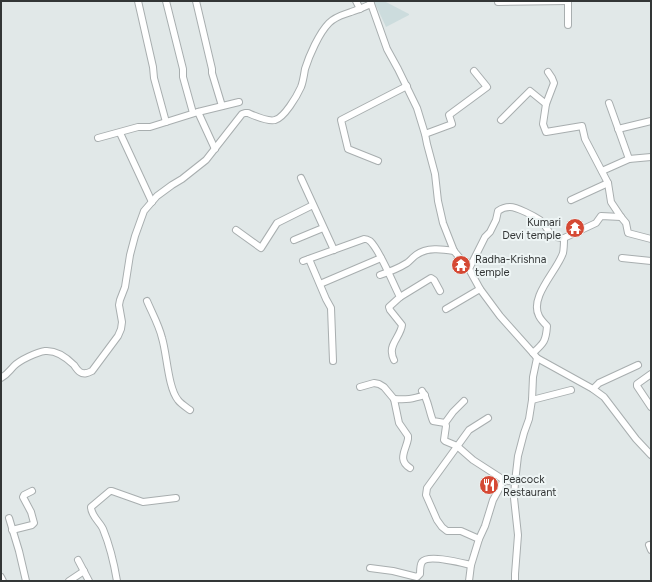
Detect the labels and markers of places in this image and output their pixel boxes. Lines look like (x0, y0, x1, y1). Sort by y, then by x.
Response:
place label: Kumari Devi temple (502, 216, 561, 242)
temple icon: Kumari Devi temple (564, 217, 586, 239)
place label: Radha-Krishna temple (475, 253, 546, 279)
temple icon: Radha-Krishna temple (450, 254, 472, 276)
place label: Peacock Restaurant (503, 473, 557, 499)
restaurant icon: Peacock Restaurant (478, 474, 500, 496)

